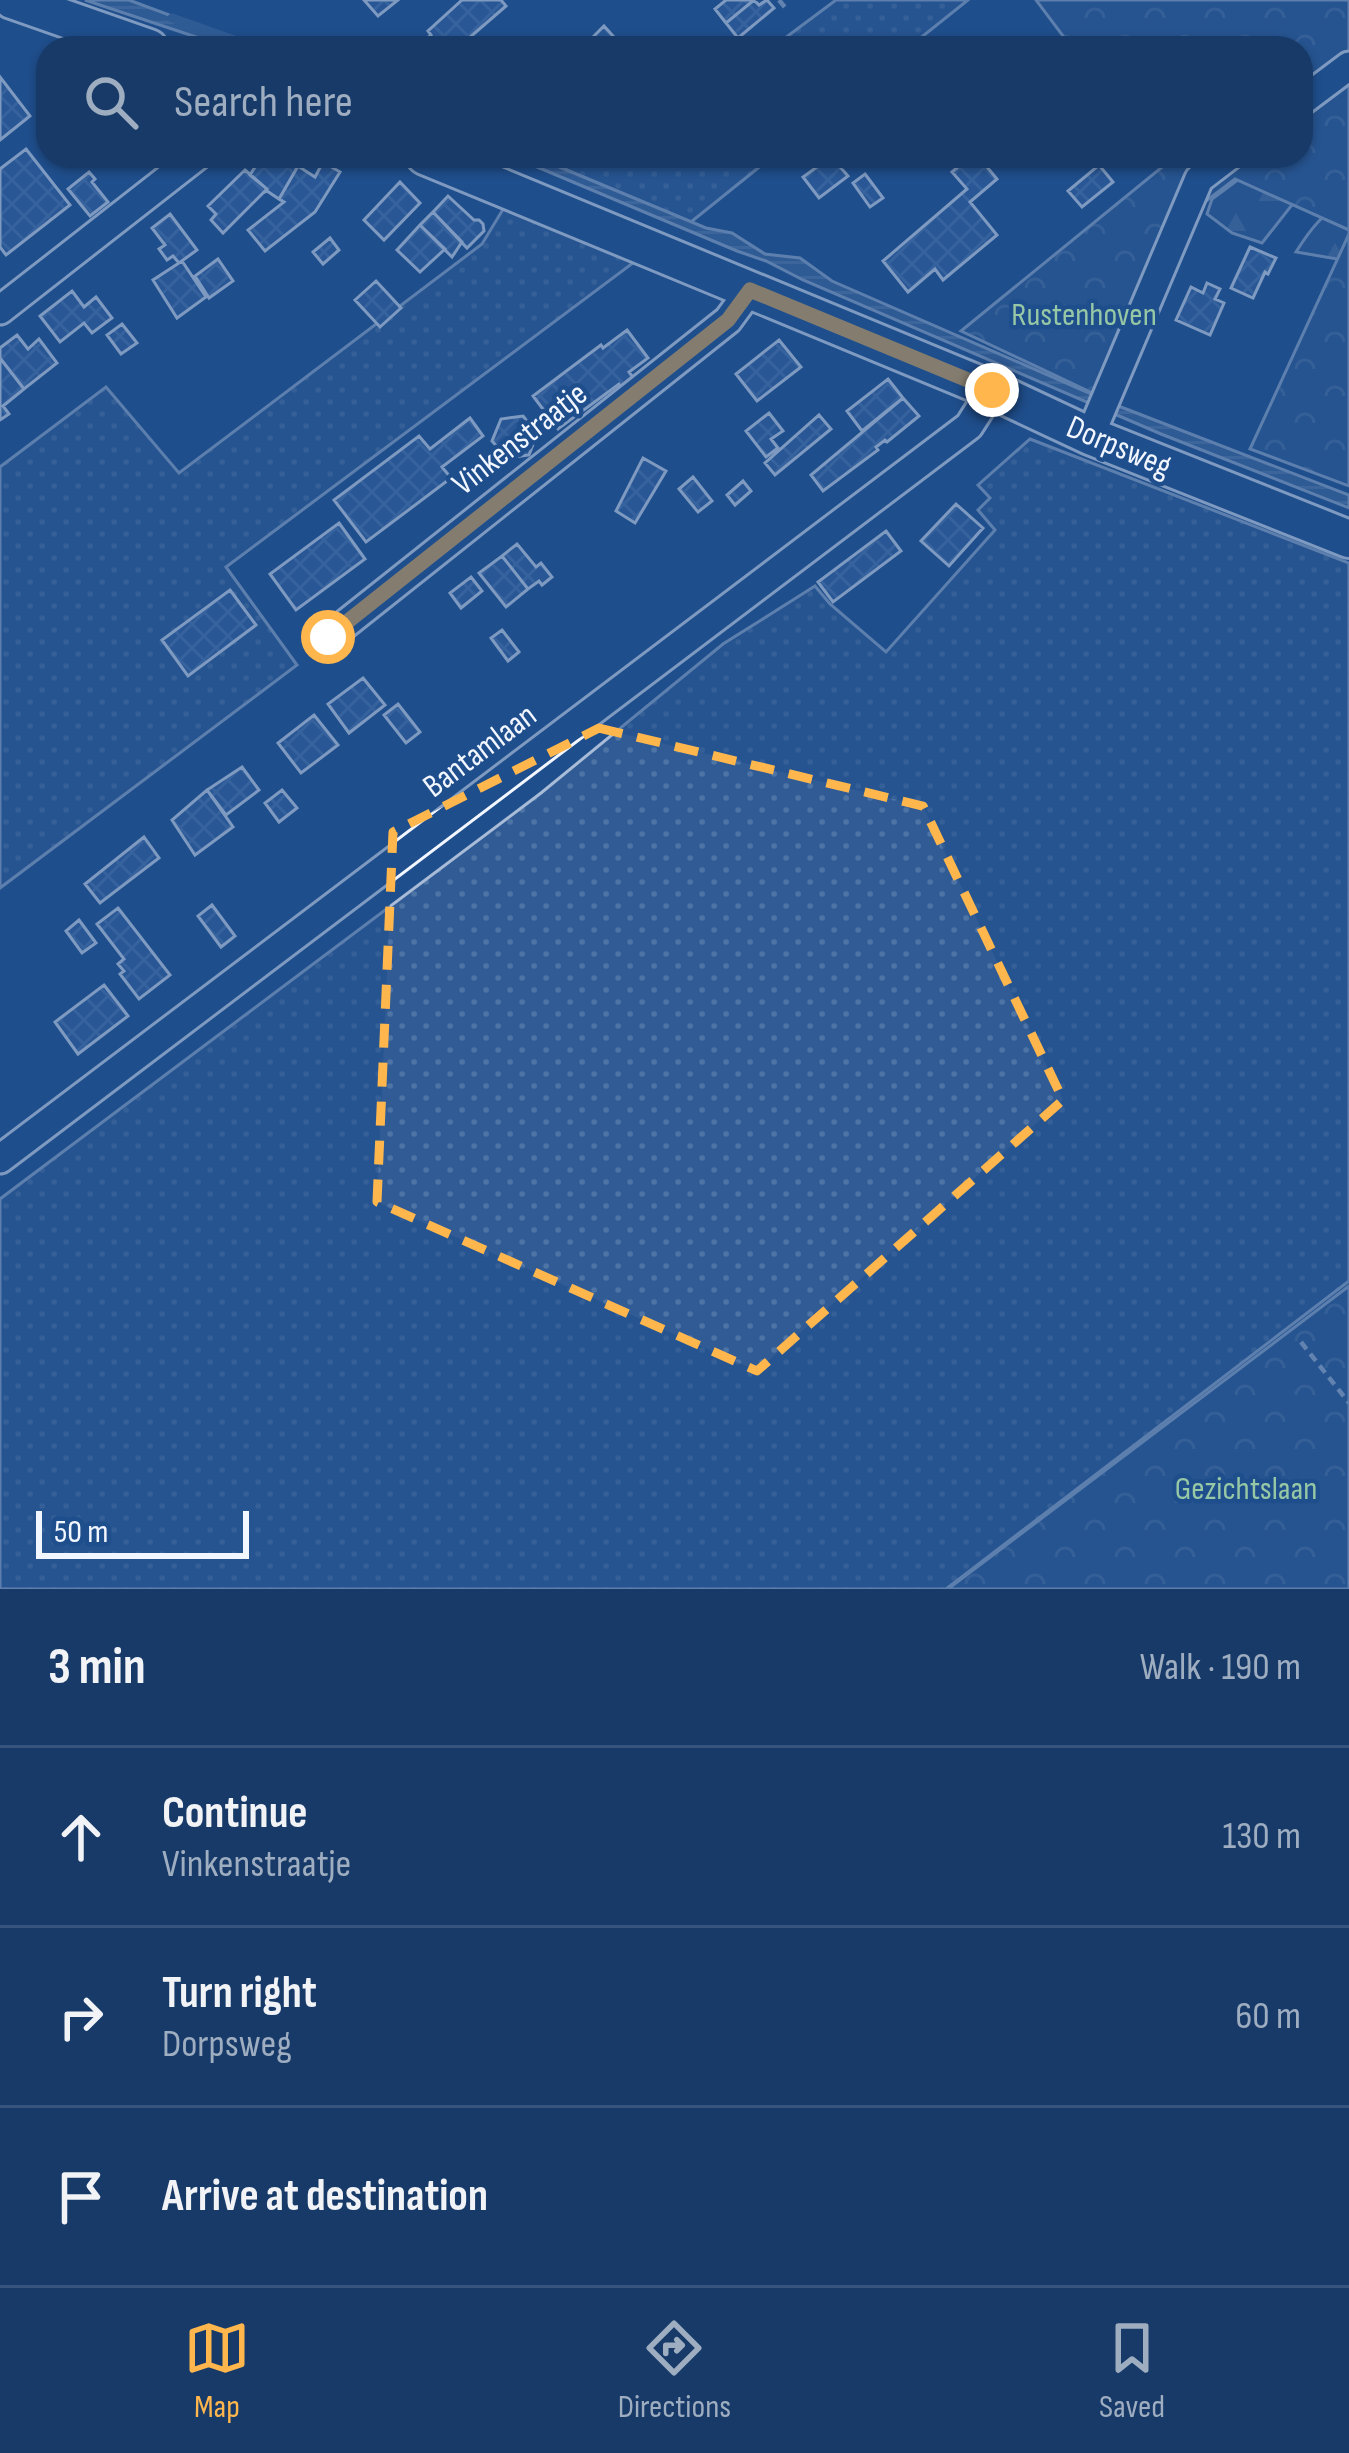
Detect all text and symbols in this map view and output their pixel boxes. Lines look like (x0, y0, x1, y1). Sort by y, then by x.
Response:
search box (36, 36, 1313, 168)
icon: search (78, 69, 144, 135)
text: Search here (174, 75, 353, 130)
park label: Rustenhoven (1011, 295, 1157, 335)
route end (965, 363, 1019, 417)
street label: Vinkenstraatje (445, 374, 595, 504)
street label: Dorpsweg (1061, 407, 1177, 487)
route start (301, 610, 355, 664)
street label: Bantamlaan (416, 696, 544, 806)
park label: Gezichtslaan (1175, 1469, 1317, 1509)
scale bar (36, 1505, 249, 1558)
text: 50 m (54, 1512, 108, 1552)
text: 3 min (48, 1637, 146, 1698)
text: Walk · 190 m (1140, 1644, 1301, 1691)
text: Continue (162, 1786, 308, 1841)
icon: ahead (48, 1804, 114, 1870)
text: 130 m (1222, 1813, 1301, 1860)
text: Vinkenstraatje (162, 1841, 351, 1888)
text: Turn right (162, 1966, 317, 2021)
icon: right (48, 1984, 114, 2050)
text: 60 m (1235, 1993, 1301, 2040)
text: Dorpsweg (162, 2021, 292, 2068)
icon: arrive (48, 2164, 114, 2230)
text: Arrive at destination (162, 2169, 488, 2224)
tab: Map (184, 2315, 250, 2427)
tab: Directions (618, 2315, 731, 2427)
tab: Saved (1099, 2315, 1165, 2427)

